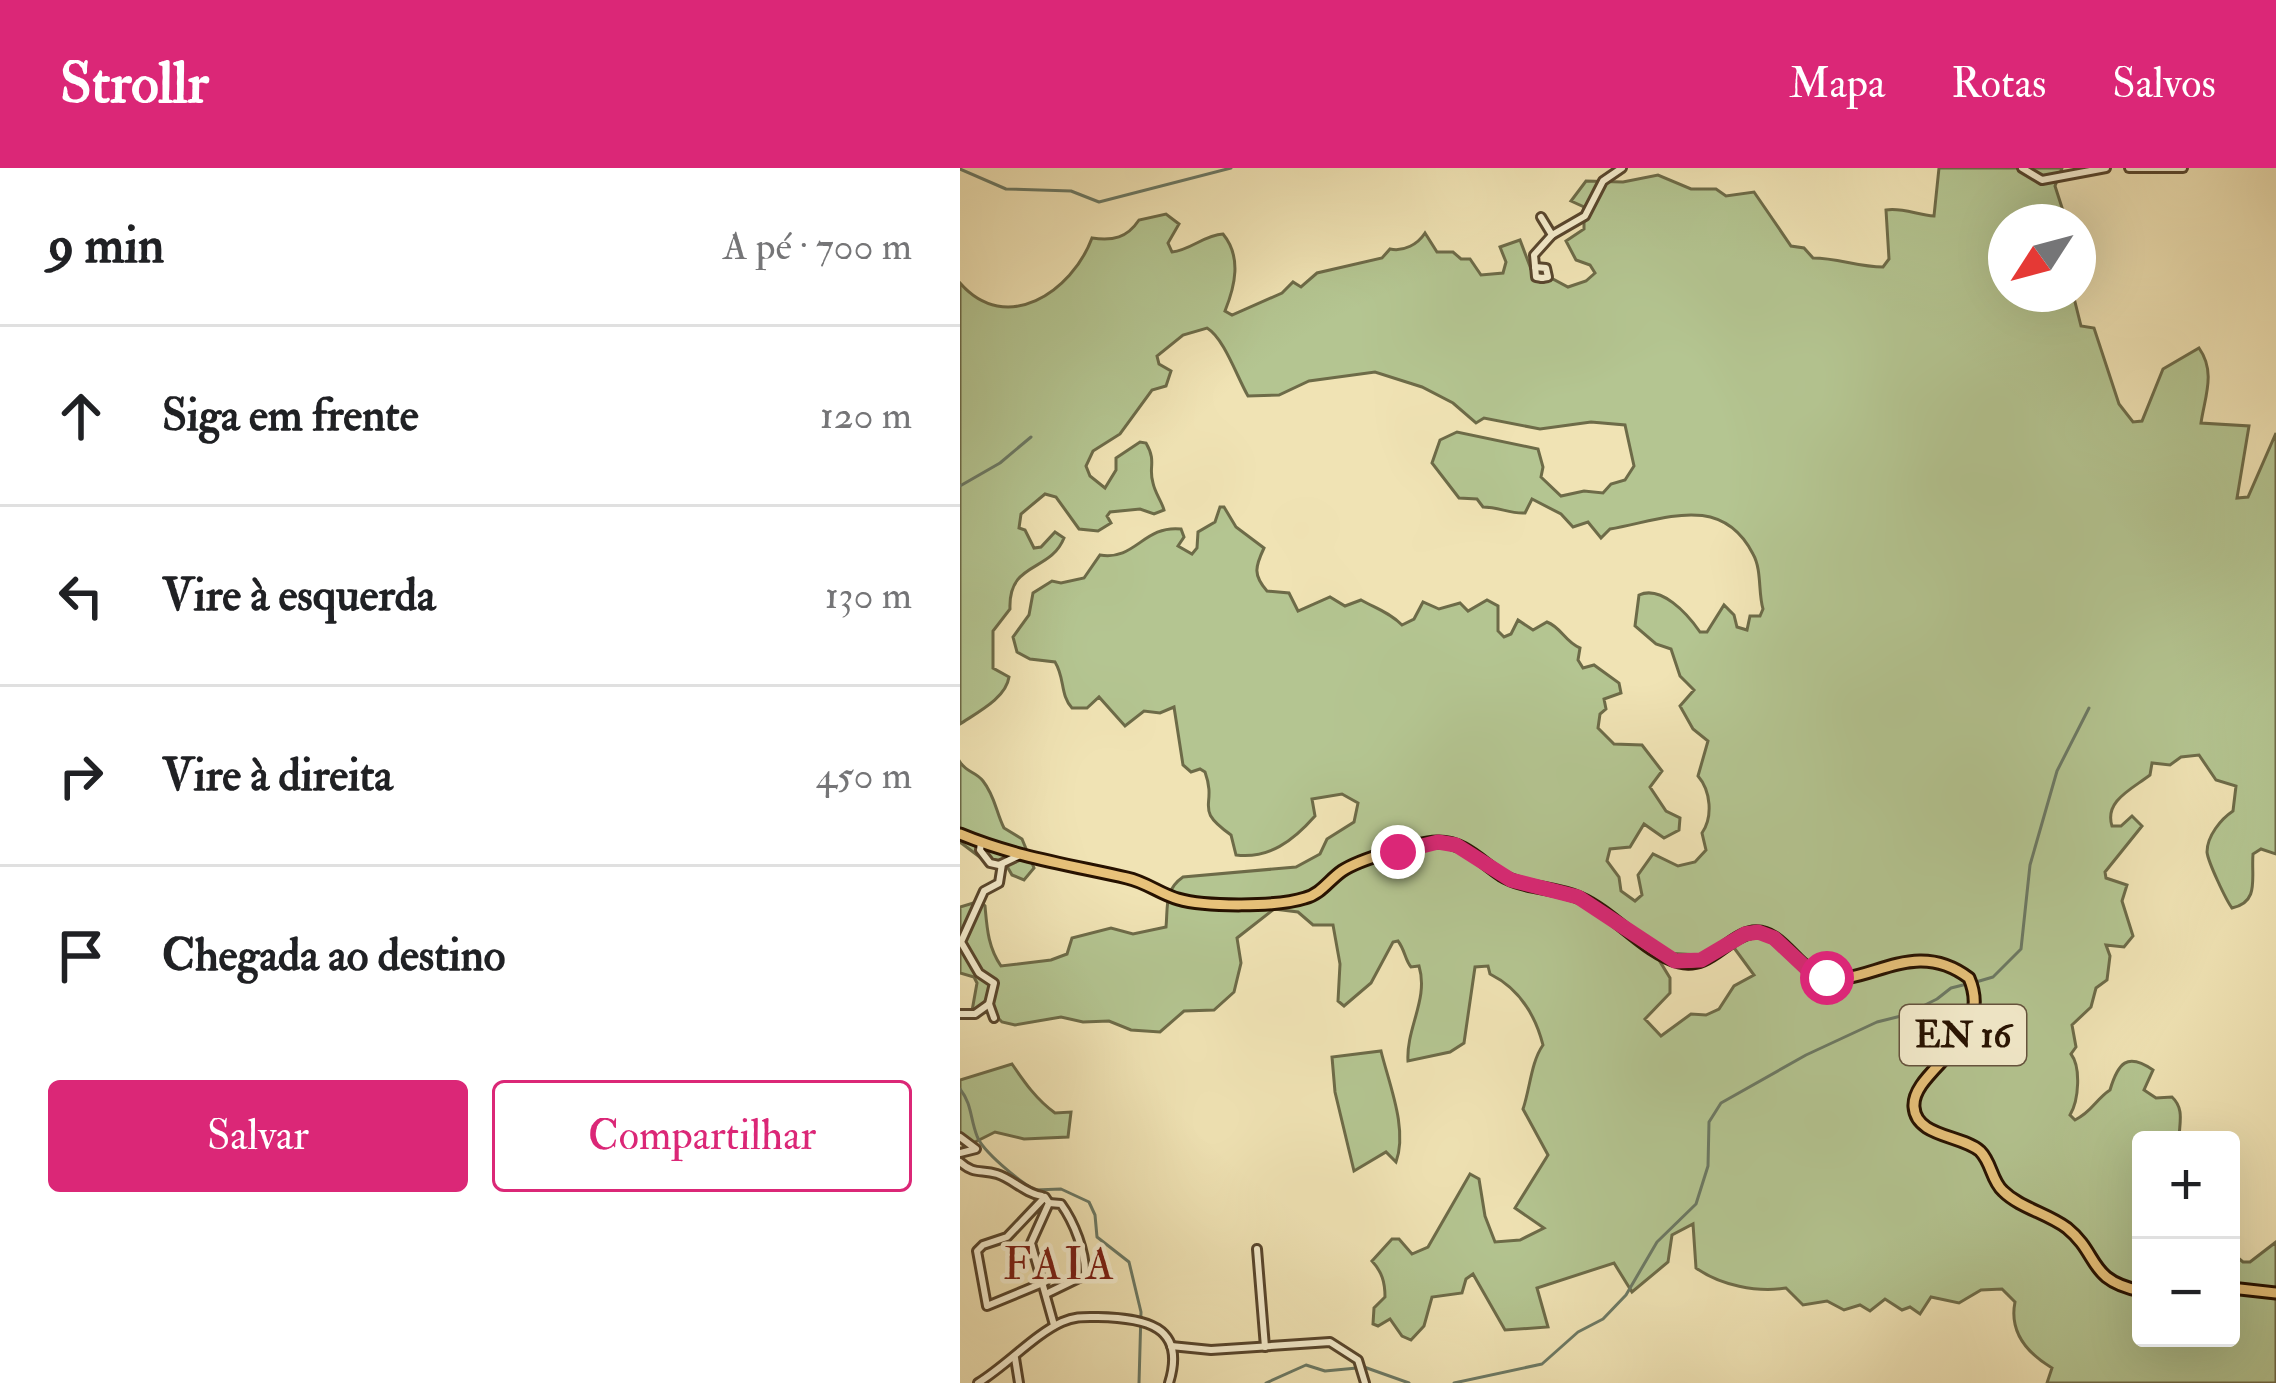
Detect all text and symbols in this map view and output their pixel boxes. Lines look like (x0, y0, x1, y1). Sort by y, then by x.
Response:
text: Strollr (60, 48, 209, 120)
text: Mapa (1789, 58, 1885, 110)
text: Rotas (1951, 58, 2046, 110)
text: Salvos (2112, 58, 2216, 110)
north arrow (1988, 204, 2096, 312)
text: 9 min (48, 214, 164, 278)
text: A pé · 700 m (723, 222, 912, 271)
icon: ahead (48, 383, 114, 449)
text: Siga em frente (162, 388, 419, 444)
text: 120 m (820, 391, 912, 440)
icon: left (48, 563, 114, 629)
text: Vire à esquerda (162, 568, 436, 624)
text: 130 m (825, 571, 912, 620)
icon: right (48, 743, 114, 809)
text: Vire à direita (162, 748, 393, 804)
text: 450 m (816, 751, 912, 800)
route end (1371, 825, 1425, 879)
icon: arrive (48, 923, 114, 989)
text: Chegada ao destino (162, 928, 505, 984)
route start (1800, 951, 1854, 1005)
road number: EN 16 (1900, 1005, 2026, 1065)
button: Salvar (48, 1080, 468, 1192)
button: Compartilhar (492, 1080, 912, 1192)
map controls (2132, 1131, 2240, 1347)
button: + (2132, 1131, 2240, 1239)
district label: FAIA (1003, 1237, 1117, 1293)
button: − (2132, 1239, 2240, 1347)

